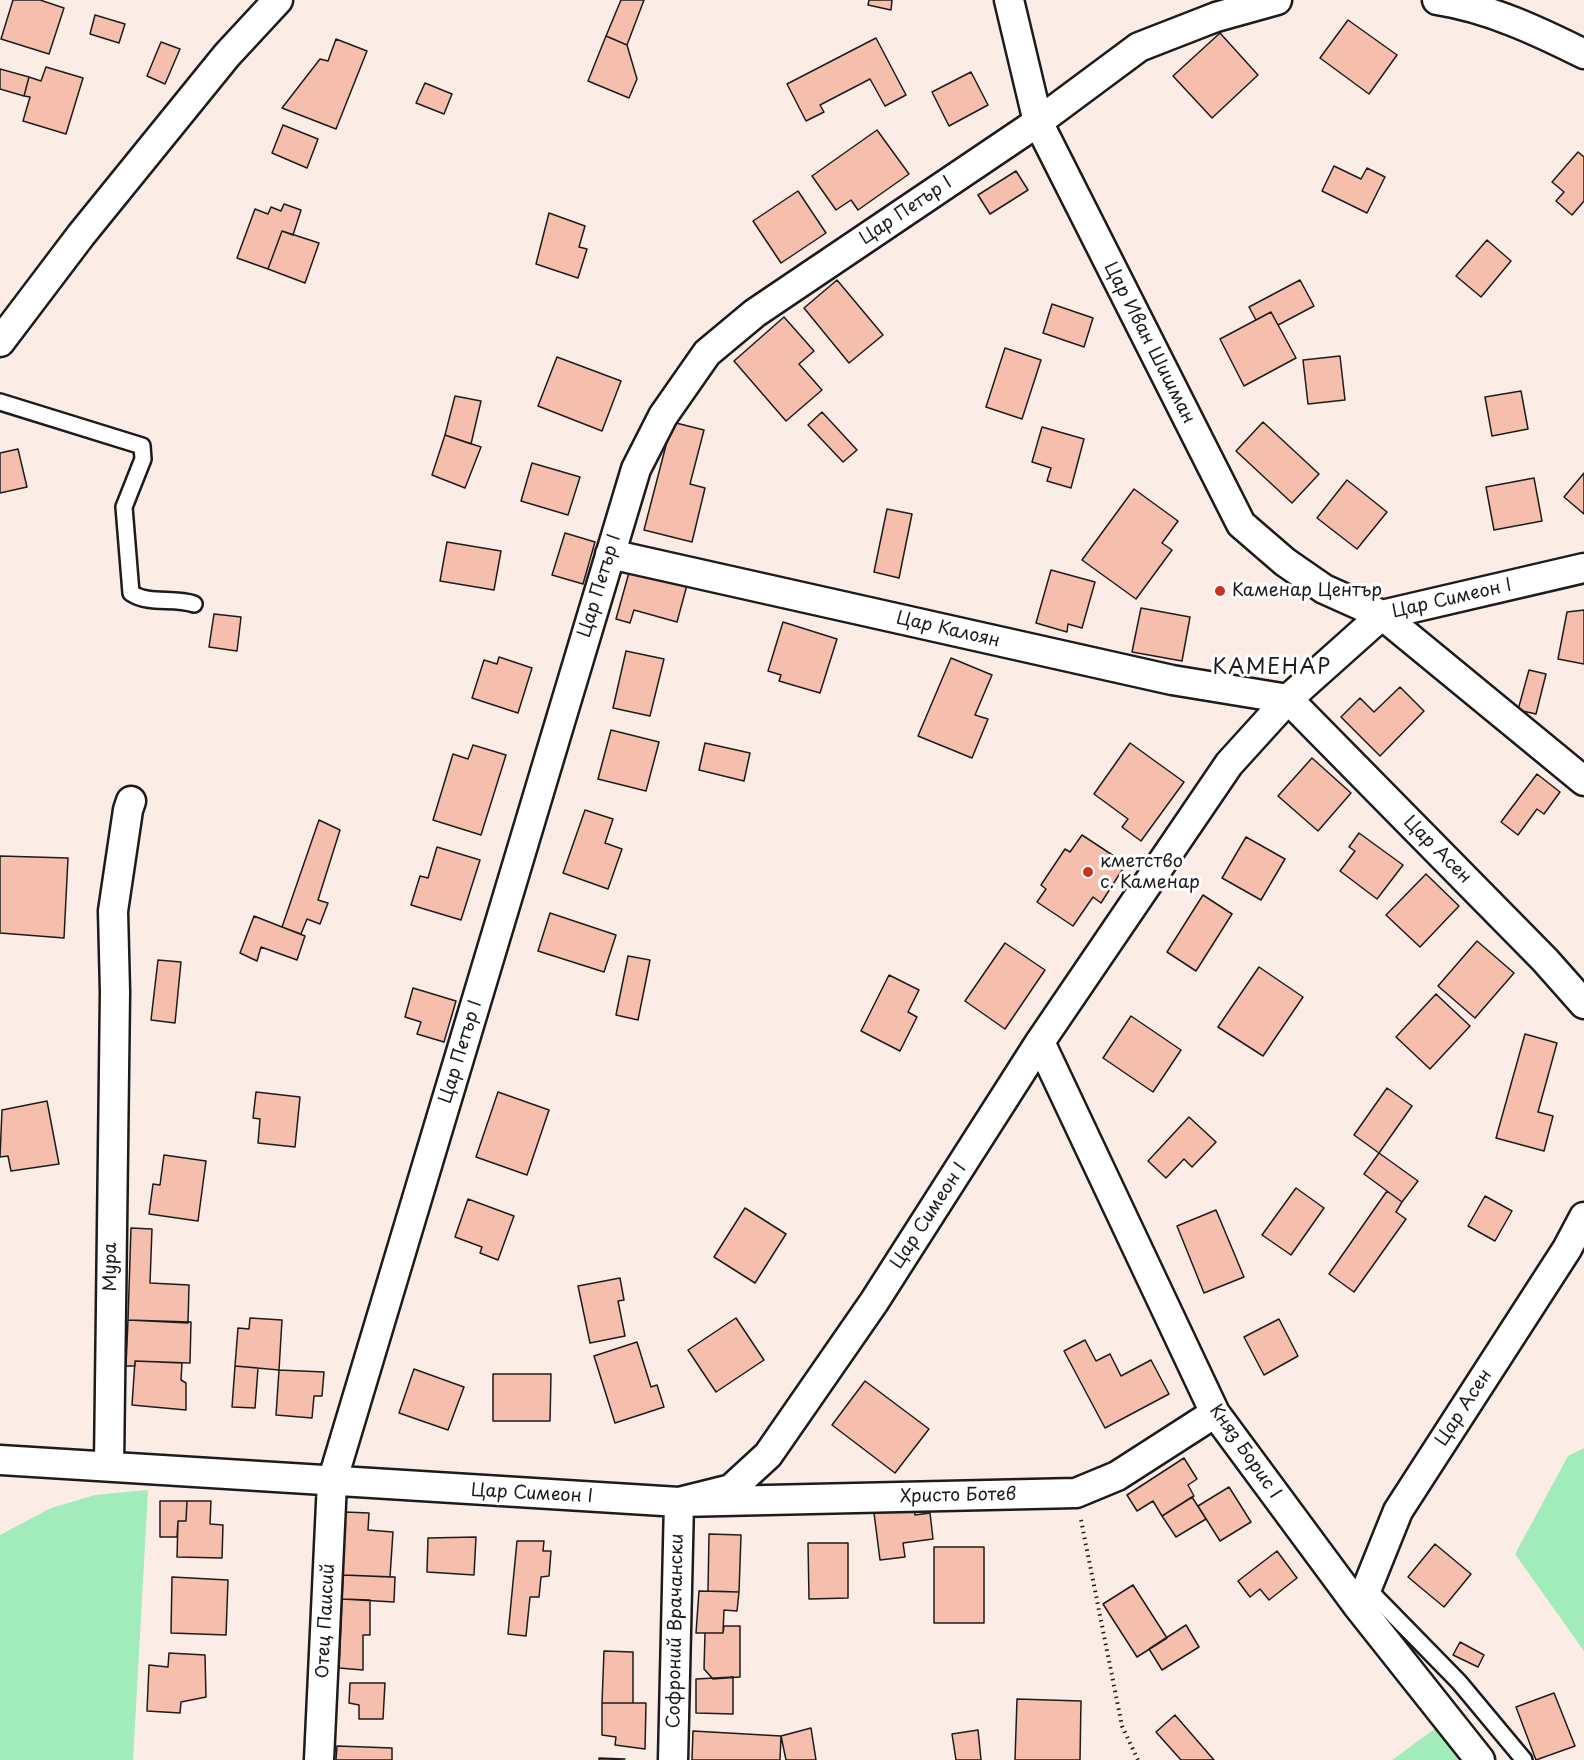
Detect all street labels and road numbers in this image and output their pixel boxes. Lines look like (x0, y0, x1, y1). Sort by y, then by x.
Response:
street label: Цар Петър I (856, 172, 956, 250)
street label: Цар Иван Шишман (1099, 259, 1199, 427)
street label: Цар Петър I (574, 532, 626, 640)
street label: Цар Симеон I (1390, 575, 1514, 623)
street label: Цар Калоян (894, 608, 1002, 652)
street label: Цар Асен (1399, 812, 1475, 888)
street label: Цар Петър I (435, 998, 487, 1106)
street label: Цар Симеон I (887, 1159, 971, 1273)
street label: Мура (100, 1243, 122, 1291)
street label: Цар Асен (1431, 1366, 1497, 1450)
street label: Княз Борис I (1205, 1401, 1285, 1503)
street label: Цар Симеон I (470, 1480, 594, 1508)
street label: Христо Ботев (900, 1484, 1016, 1508)
street label: Софроний Врачански (664, 1533, 688, 1729)
street label: Отец Паисий (312, 1563, 340, 1679)

